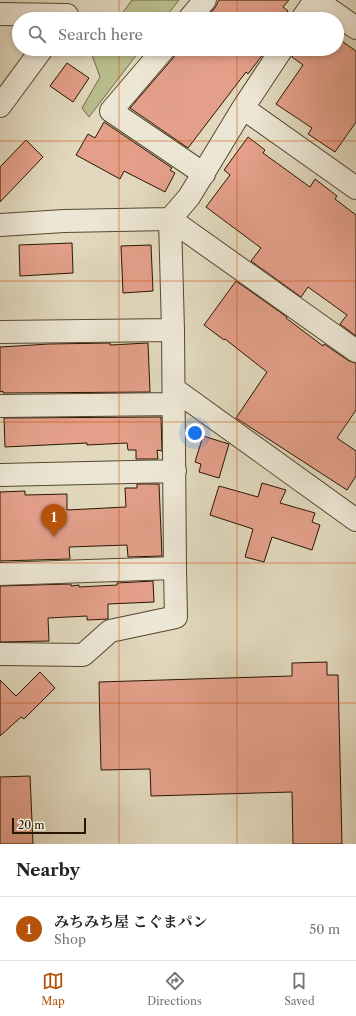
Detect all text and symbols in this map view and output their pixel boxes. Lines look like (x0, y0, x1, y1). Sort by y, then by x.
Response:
search box (12, 12, 344, 56)
icon: search (26, 23, 48, 45)
text: Search here (58, 25, 143, 44)
your location (185, 423, 205, 443)
pin: 1 (41, 504, 67, 537)
scale bar (12, 816, 86, 835)
text: 20 m (18, 818, 44, 832)
text: Nearby (16, 860, 80, 880)
text: みちみち屋 こぐまパン (54, 912, 208, 931)
text: 1 (26, 921, 32, 937)
text: 50 m (309, 921, 340, 937)
text: Shop (54, 931, 86, 947)
tab: Map (41, 970, 65, 1008)
tab: Directions (147, 970, 202, 1008)
tab: Saved (284, 970, 315, 1008)

